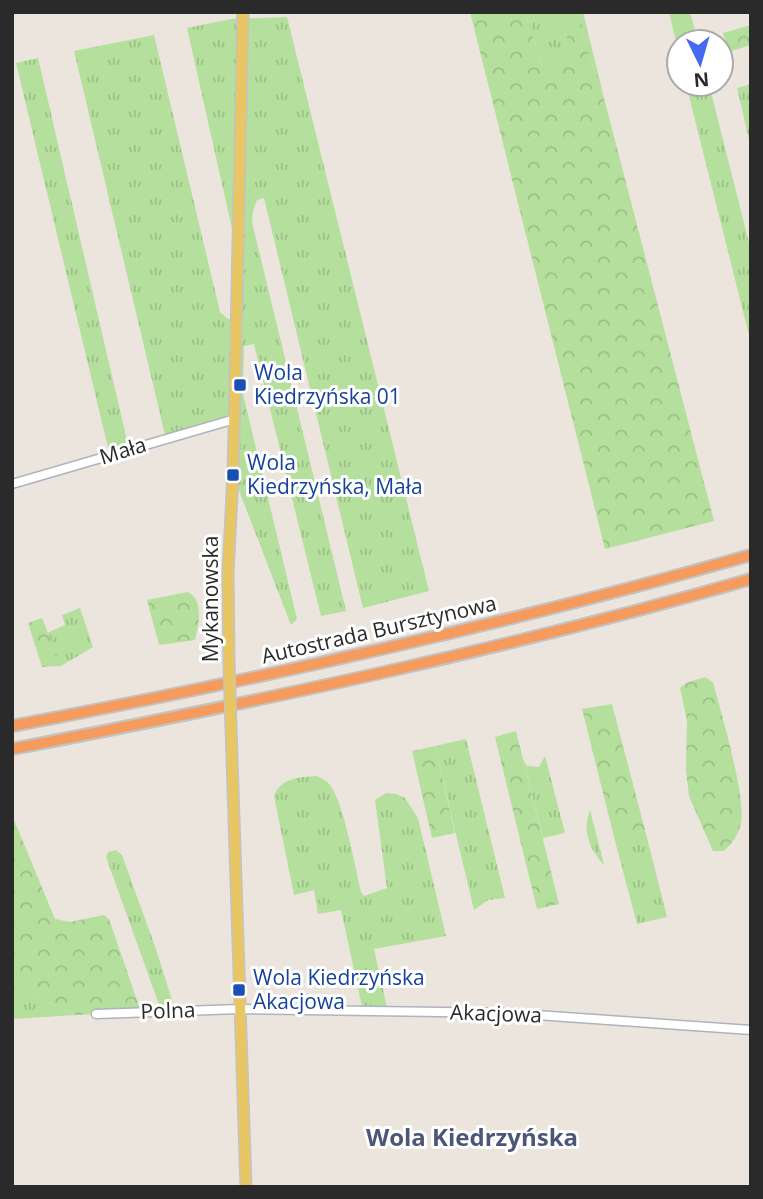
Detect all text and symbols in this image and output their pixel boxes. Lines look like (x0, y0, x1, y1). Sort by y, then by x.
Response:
north arrow (665, 28, 735, 98)
text: N (693, 66, 710, 94)
place label: Wola Kiedrzyńska 01 (254, 358, 401, 410)
marker: Wola Kiedrzyńska 01 (232, 377, 248, 393)
street label: Mała (96, 430, 150, 470)
place label: Wola Kiedrzyńska, Mała (247, 448, 423, 500)
marker: Wola Kiedrzyńska, Mała (225, 467, 241, 483)
street label: Mykanowska (196, 536, 224, 662)
street label: Autostrada Bursztynowa (259, 588, 499, 670)
place label: Wola Kiedrzyńska Akacjowa (253, 963, 425, 1015)
marker: Wola Kiedrzyńska Akacjowa (231, 982, 247, 998)
street label: Polna (140, 995, 196, 1025)
street label: Akacjowa (450, 997, 542, 1029)
district label: Wola Kiedrzyńska (366, 1120, 578, 1153)

